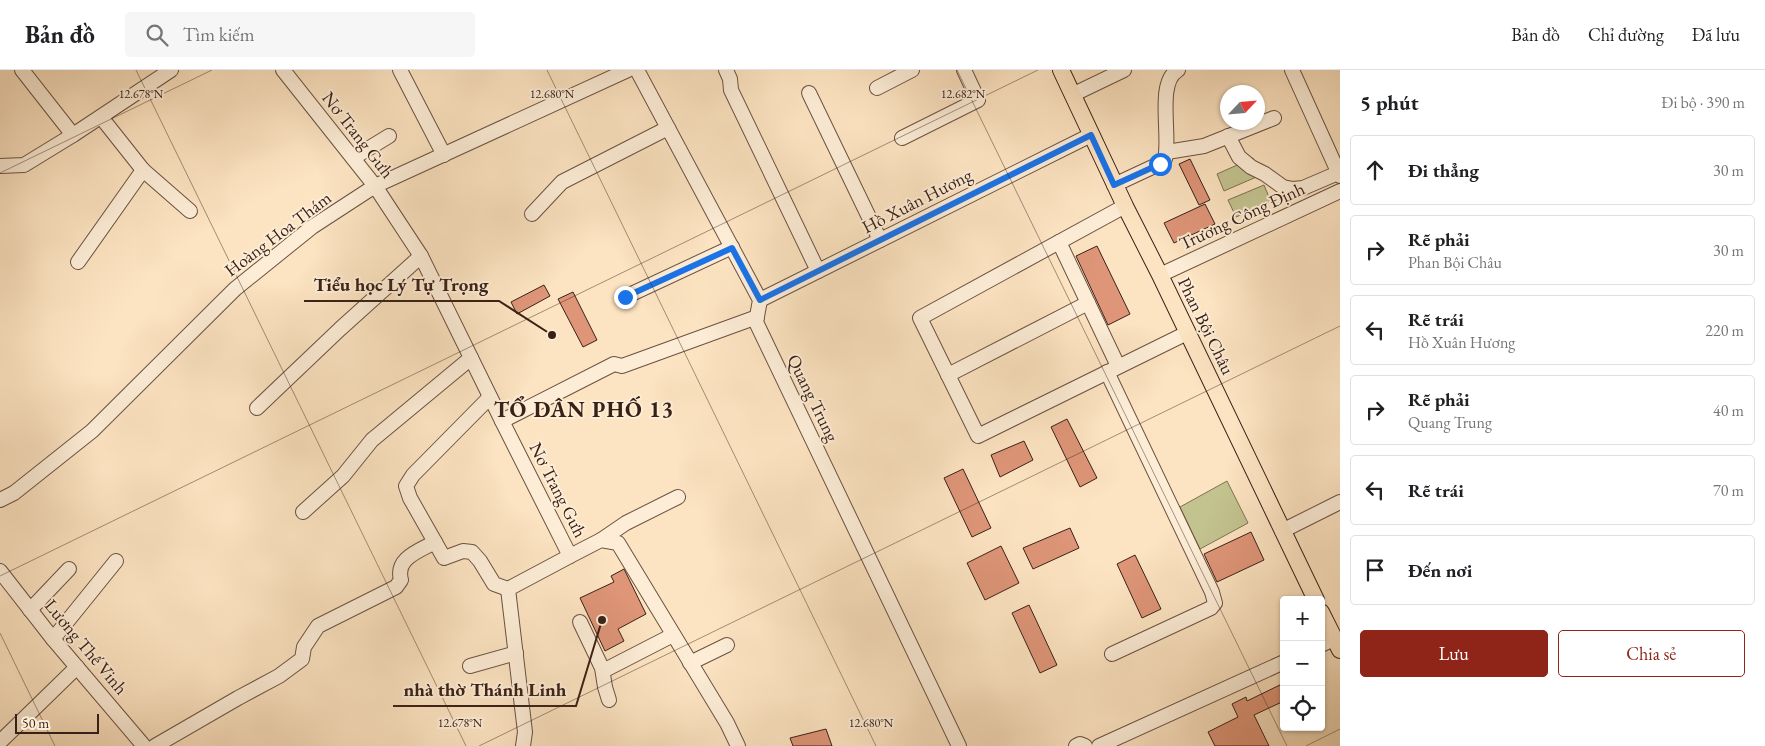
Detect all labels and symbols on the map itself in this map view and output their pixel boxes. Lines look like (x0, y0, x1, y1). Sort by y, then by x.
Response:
north arrow (1220, 85, 1265, 130)
text: 12.678°N (119, 86, 164, 102)
text: 12.680°N (530, 86, 575, 102)
text: 12.682°N (941, 86, 986, 102)
street label: Nơ Trang Gưh (317, 87, 399, 183)
route start (1149, 153, 1172, 176)
street label: Hồ Xuân Hương (858, 163, 976, 238)
street label: Trương Công Định (1175, 176, 1308, 255)
street label: Hoàng Hoa Thám (220, 186, 336, 281)
callout: Tiểu học Lý Tự Trọng (304, 267, 499, 301)
text: Tiểu học Lý Tự Trọng (314, 272, 489, 297)
street label: Phan Bội Châu (1173, 273, 1240, 379)
route end (614, 286, 637, 309)
street label: Quang Trung (782, 350, 845, 445)
district label: TỔ DÂN PHỐ 13 (494, 395, 674, 424)
street label: Nơ Trang Gưh (525, 438, 592, 541)
street label: Lương Thế Vinh (40, 594, 133, 699)
callout: nhà thờ Thánh Linh (393, 672, 576, 706)
text: nhà thờ Thánh Linh (404, 677, 567, 702)
scale bar (15, 711, 99, 734)
text: 12.678°N (438, 715, 483, 731)
text: 12.680°N (849, 715, 894, 731)

